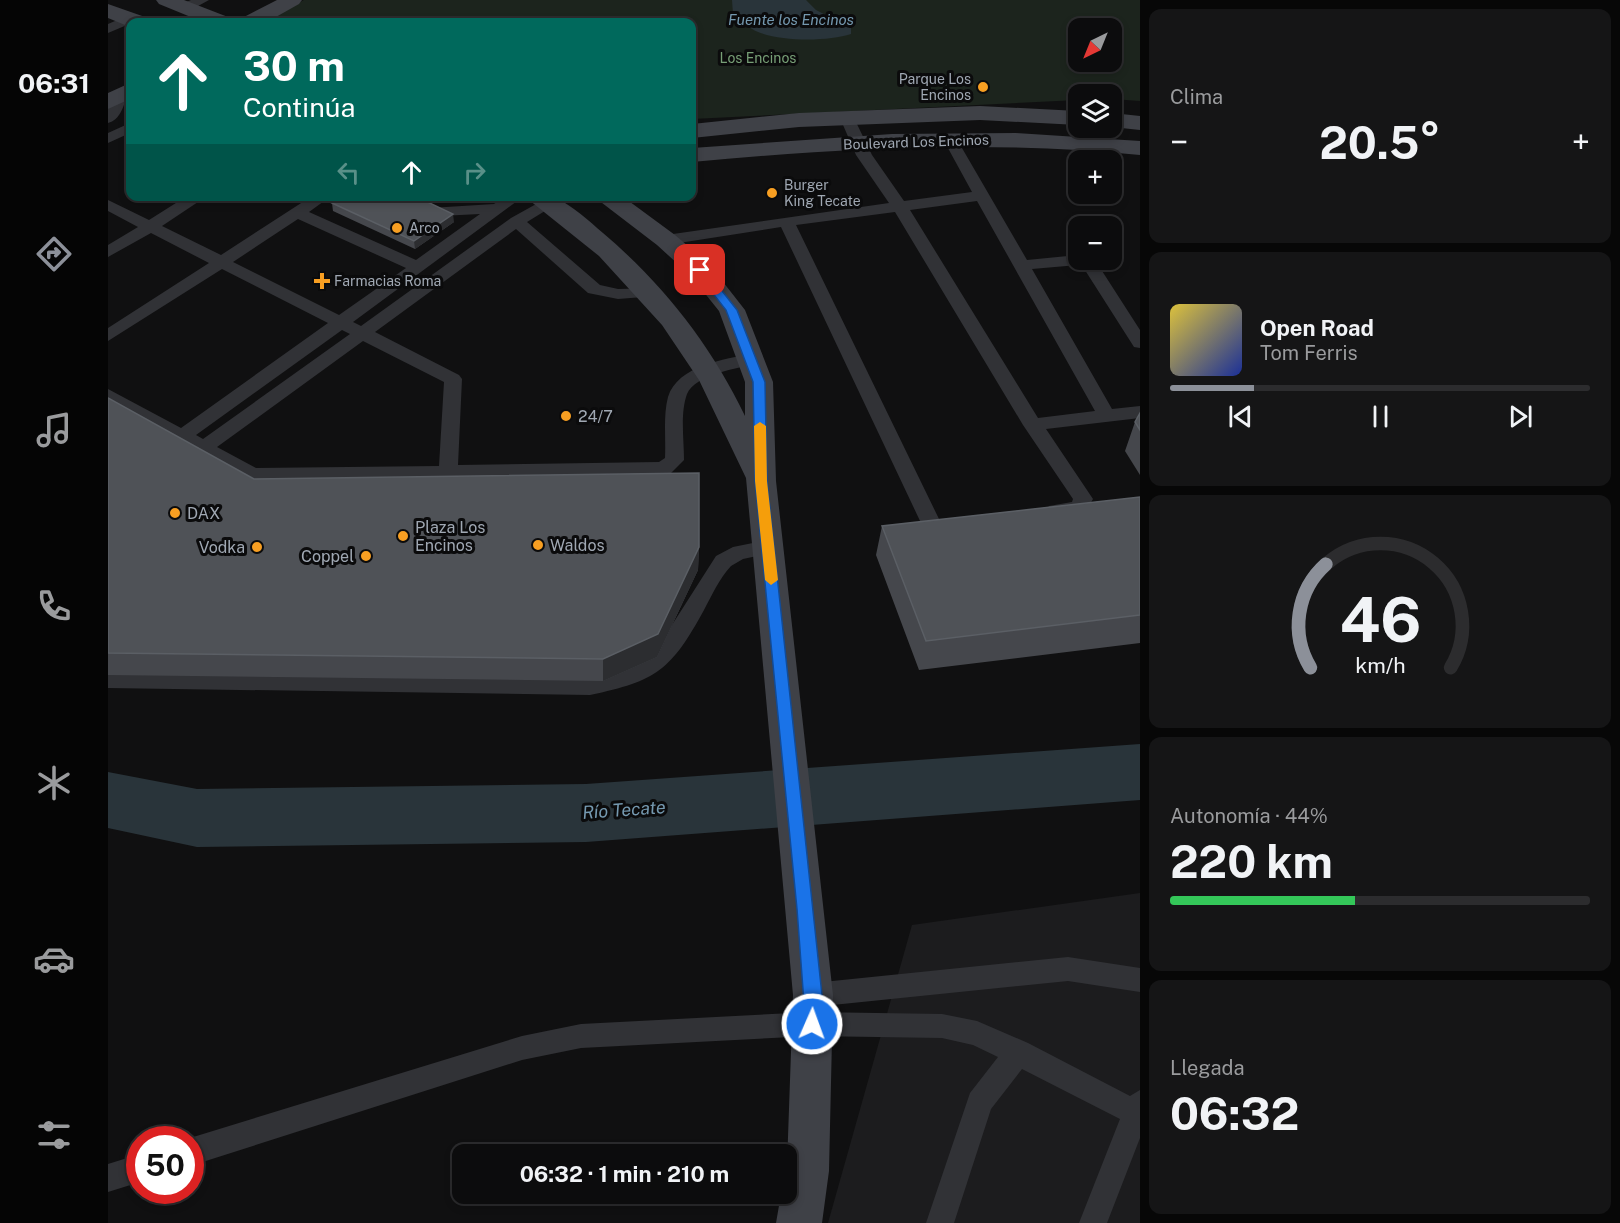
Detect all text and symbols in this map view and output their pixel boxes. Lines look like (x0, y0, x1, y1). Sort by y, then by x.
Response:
water label: Fuente los Encinos (728, 11, 854, 28)
north arrow (1068, 18, 1122, 72)
map controls (1068, 18, 1122, 270)
text: 30 m (243, 41, 345, 90)
icon: ahead (144, 42, 222, 120)
park label: Los Encinos (720, 50, 796, 66)
text: 06:31 (18, 67, 90, 99)
place label: Parque Los Encinos (899, 71, 971, 103)
marker: Parque Los Encinos (976, 80, 990, 94)
button: layers (1068, 84, 1122, 138)
text: Clima (1170, 85, 1223, 109)
text: Continúa (243, 91, 355, 123)
text: 20.5° (1319, 116, 1441, 169)
text: − (1170, 123, 1188, 161)
text: + (1572, 123, 1590, 161)
street label: Boulevard Los Encinos (843, 131, 989, 153)
button: + (1068, 150, 1122, 204)
icon: left (332, 156, 365, 189)
icon: ahead (395, 156, 428, 189)
icon: right (458, 156, 491, 189)
place label: Burger King Tecate (784, 177, 861, 209)
marker: Burger King Tecate (765, 186, 779, 200)
button: − (1068, 216, 1122, 270)
place label: Arco (409, 220, 440, 236)
marker: Arco (390, 221, 404, 235)
icon: directions (33, 233, 75, 275)
pin (674, 244, 725, 295)
icon: arrive (683, 253, 716, 286)
place label: Farmacias Roma (334, 273, 441, 289)
marker: Farmacias Roma (315, 274, 329, 288)
text: Open Road (1260, 315, 1374, 341)
text: Tom Ferris (1260, 341, 1358, 365)
icon: previous (1224, 400, 1257, 433)
icon: pause (1364, 400, 1397, 433)
icon: next (1504, 400, 1537, 433)
place label: 24/7 (578, 407, 613, 426)
icon: music (33, 409, 75, 451)
marker: 24/7 (559, 409, 573, 423)
place label: DAX (187, 504, 220, 523)
marker: DAX (168, 506, 182, 520)
place label: Plaza Los Encinos (415, 518, 485, 555)
marker: Plaza Los Encinos (396, 529, 410, 543)
place label: Waldos (550, 536, 605, 555)
place label: Vodka (199, 538, 245, 557)
marker: Waldos (531, 538, 545, 552)
marker: Vodka (250, 540, 264, 554)
place label: Coppel (301, 547, 354, 566)
marker: Coppel (359, 549, 373, 563)
text: 46 (1339, 584, 1421, 657)
icon: phone (33, 585, 75, 627)
text: km/h (1355, 654, 1405, 679)
icon: climate (33, 762, 75, 804)
water label: Río Tecate (582, 796, 667, 823)
text: Autonomía · 44% (1170, 804, 1328, 828)
text: 220 km (1170, 835, 1333, 888)
icon: car (33, 938, 75, 980)
position arrow (780, 992, 844, 1056)
text: Llegada (1170, 1056, 1245, 1080)
text: 06:32 (1170, 1087, 1299, 1140)
icon: filters (33, 1114, 75, 1156)
speed limit sign: 50 (126, 1126, 204, 1204)
text: 06:32 · 1 min · 210 m (520, 1161, 729, 1187)

